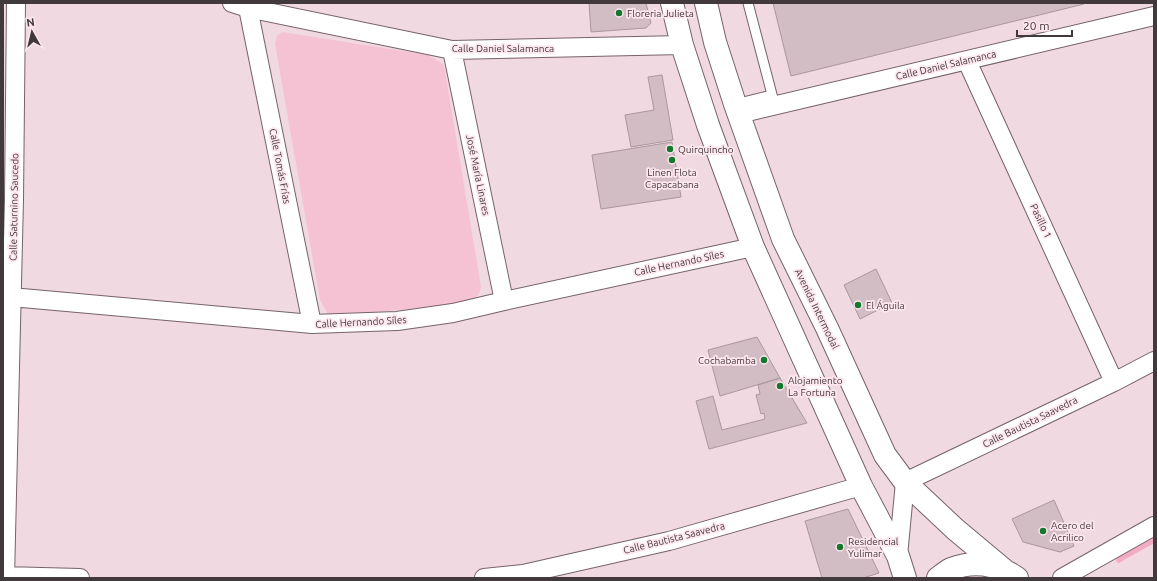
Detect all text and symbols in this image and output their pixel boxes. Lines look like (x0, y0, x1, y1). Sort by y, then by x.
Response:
marker: Floreria Julieta (614, 8, 624, 18)
place label: Floreria Julieta (627, 8, 694, 19)
north arrow (12, 12, 52, 52)
scale bar (1017, 12, 1072, 38)
text: N (26, 16, 36, 29)
text: 20 m (1023, 19, 1050, 32)
street label: Calle Daniel Salamanca (452, 43, 554, 54)
street label: Calle Daniel Salamanca (895, 48, 997, 82)
street label: Calle Tomás Frías (267, 127, 293, 205)
street label: José María Linares (464, 134, 492, 216)
marker: Quirquincho (665, 144, 675, 154)
place label: Quirquincho (678, 144, 734, 155)
street label: Calle Saturnino Saucedo (8, 153, 20, 261)
marker: Linen Flota Capacabana (667, 155, 677, 165)
place label: Linen Flota Capacabana (645, 167, 699, 190)
street label: Pasillo 1 (1028, 202, 1054, 240)
street label: Calle Hernando Síles (633, 248, 725, 278)
street label: Avenida Intermodal (793, 267, 841, 351)
place label: El Águila (866, 299, 905, 311)
marker: El Águila (853, 300, 863, 310)
street label: Calle Hernando Síles (315, 314, 407, 330)
place label: Cochabamba (698, 355, 756, 366)
marker: Cochabamba (759, 355, 769, 365)
place label: Alojamiento La Fortuna (788, 375, 843, 398)
marker: Alojamiento La Fortuna (775, 381, 785, 391)
street label: Calle Bautista Saavedra (981, 394, 1079, 450)
street label: Calle Bautista Saavedra (622, 520, 726, 556)
place label: Acero del Acrilico (1051, 520, 1094, 543)
marker: Acero del Acrilico (1038, 526, 1048, 536)
place label: Residencial Yulimar (848, 536, 899, 559)
marker: Residencial Yulimar (835, 542, 845, 552)

